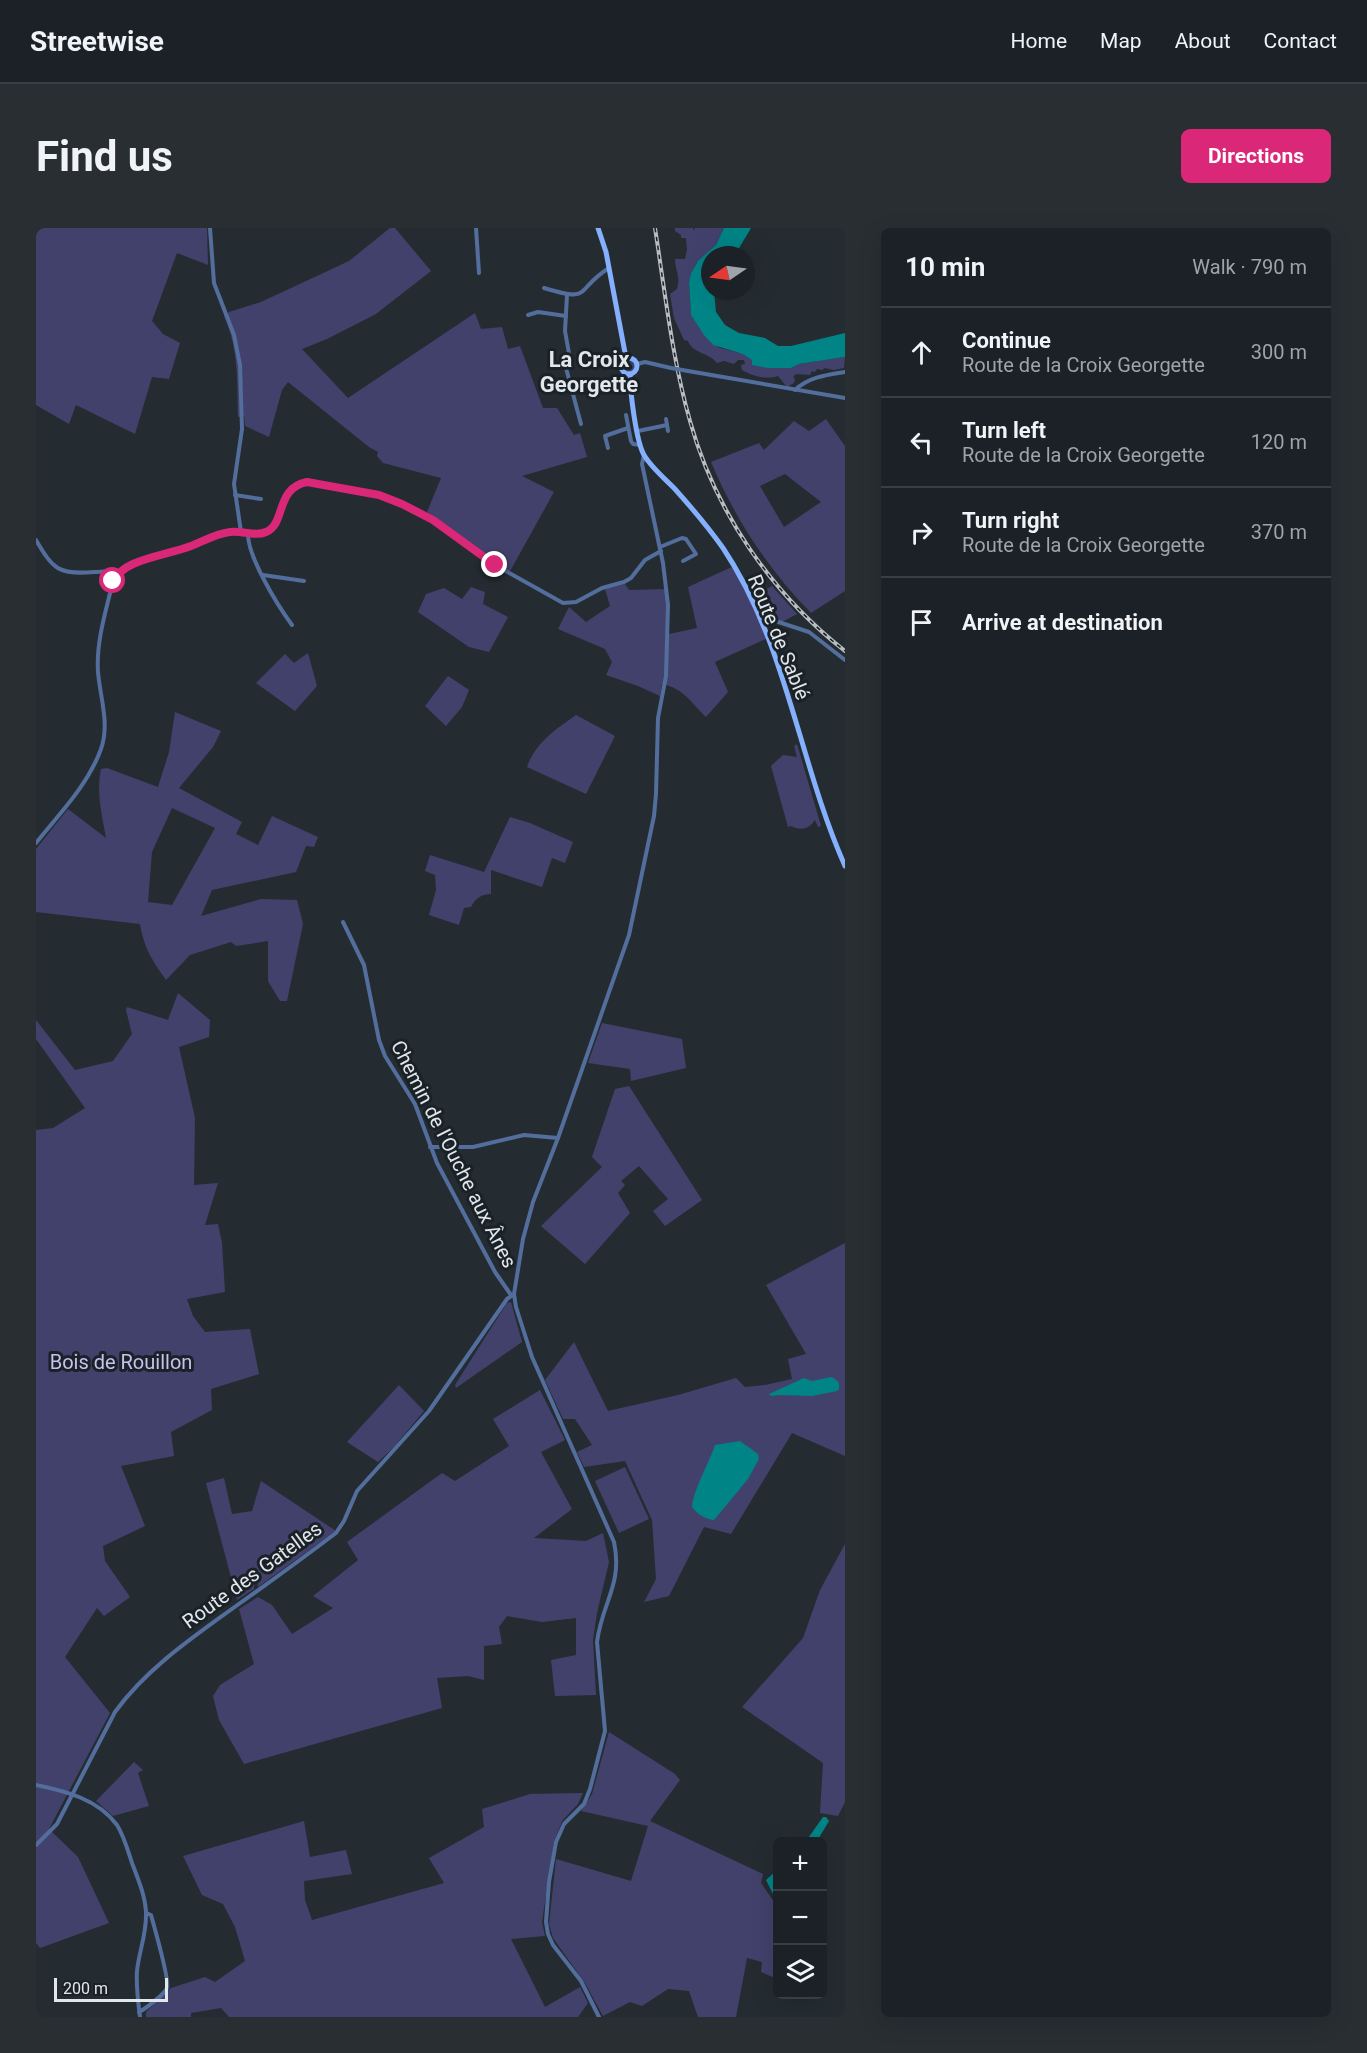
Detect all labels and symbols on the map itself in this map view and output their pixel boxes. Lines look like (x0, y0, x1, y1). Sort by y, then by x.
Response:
north arrow (701, 246, 755, 300)
district label: La Croix Georgette (540, 347, 638, 397)
route end (481, 551, 507, 577)
route start (99, 567, 125, 593)
street label: Route de Sablé (743, 571, 815, 703)
street label: Chemin de l'Ouche aux Ânes (386, 1036, 522, 1272)
park label: Bois de Rouillon (50, 1350, 192, 1374)
street label: Route des Gatelles (178, 1516, 326, 1634)
scale bar (54, 1975, 168, 2002)

